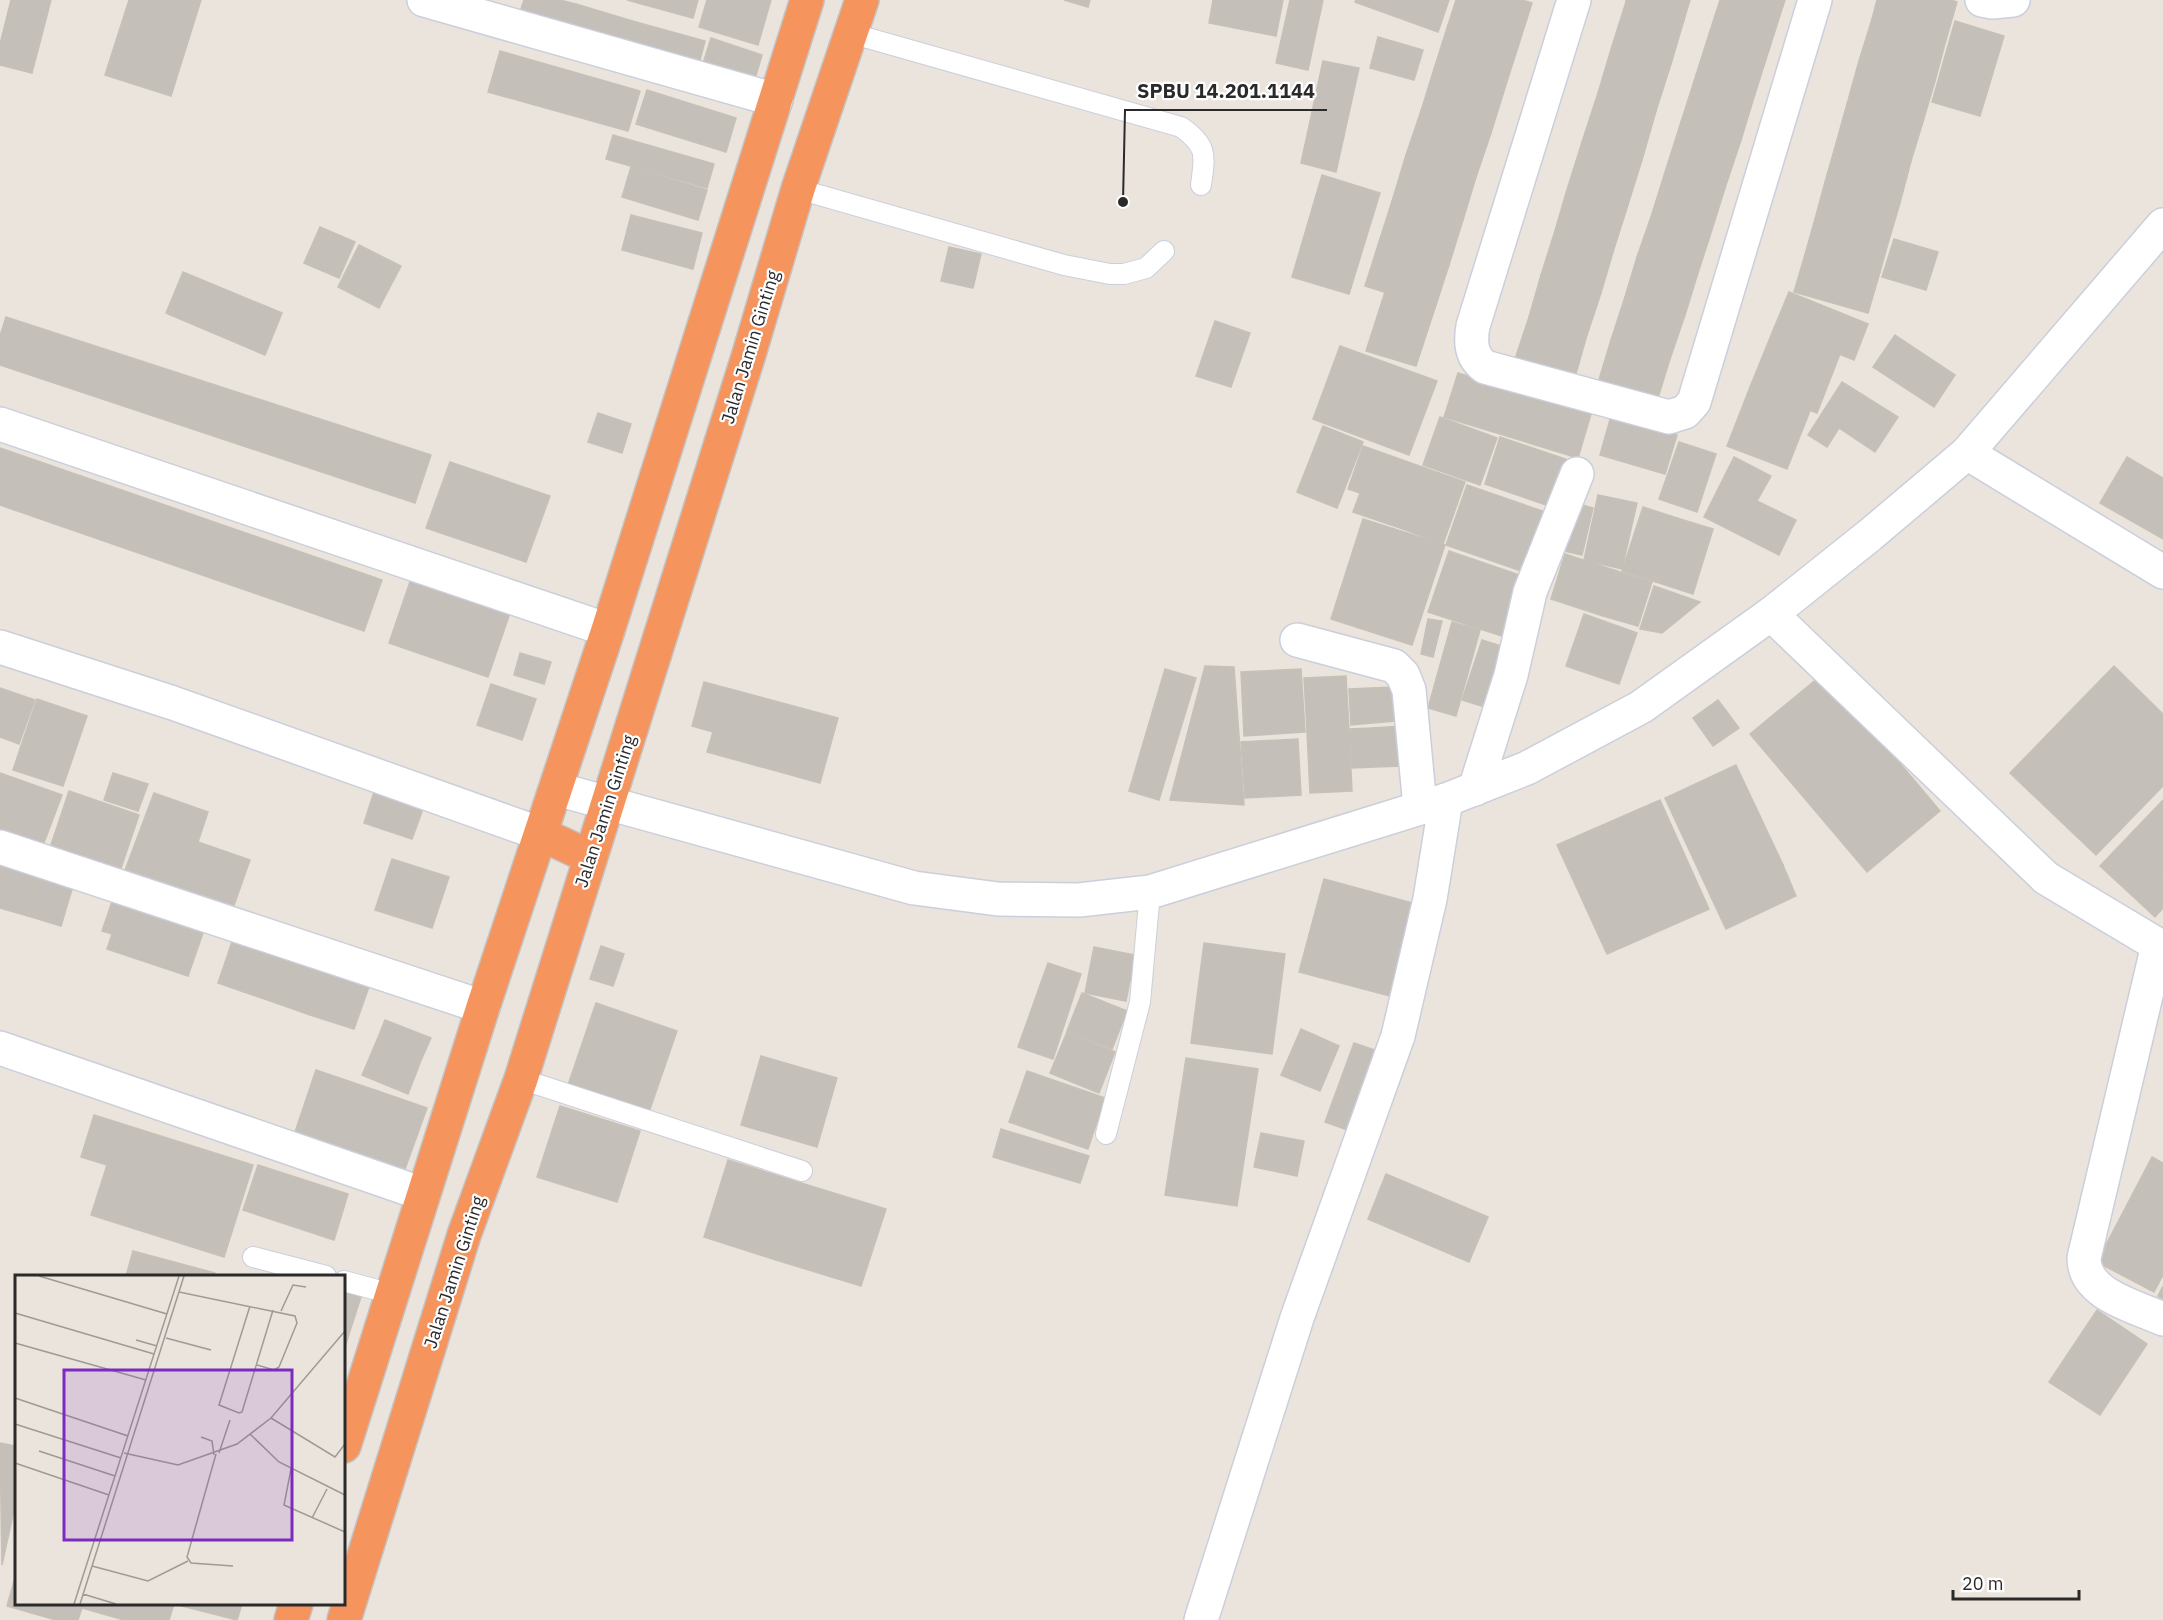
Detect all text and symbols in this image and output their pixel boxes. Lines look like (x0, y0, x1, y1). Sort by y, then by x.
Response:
callout: SPBU 14.201.1144 (1125, 72, 1327, 110)
text: SPBU 14.201.1144 (1137, 77, 1315, 104)
street label: Jalan Jamin Ginting (716, 267, 784, 426)
street label: Jalan Jamin Ginting (569, 731, 641, 890)
street label: Jalan Jamin Ginting (418, 1192, 490, 1351)
inset map (15, 1275, 345, 1605)
scale bar (1953, 1563, 2079, 1601)
text: 20 m (1962, 1572, 2004, 1595)

